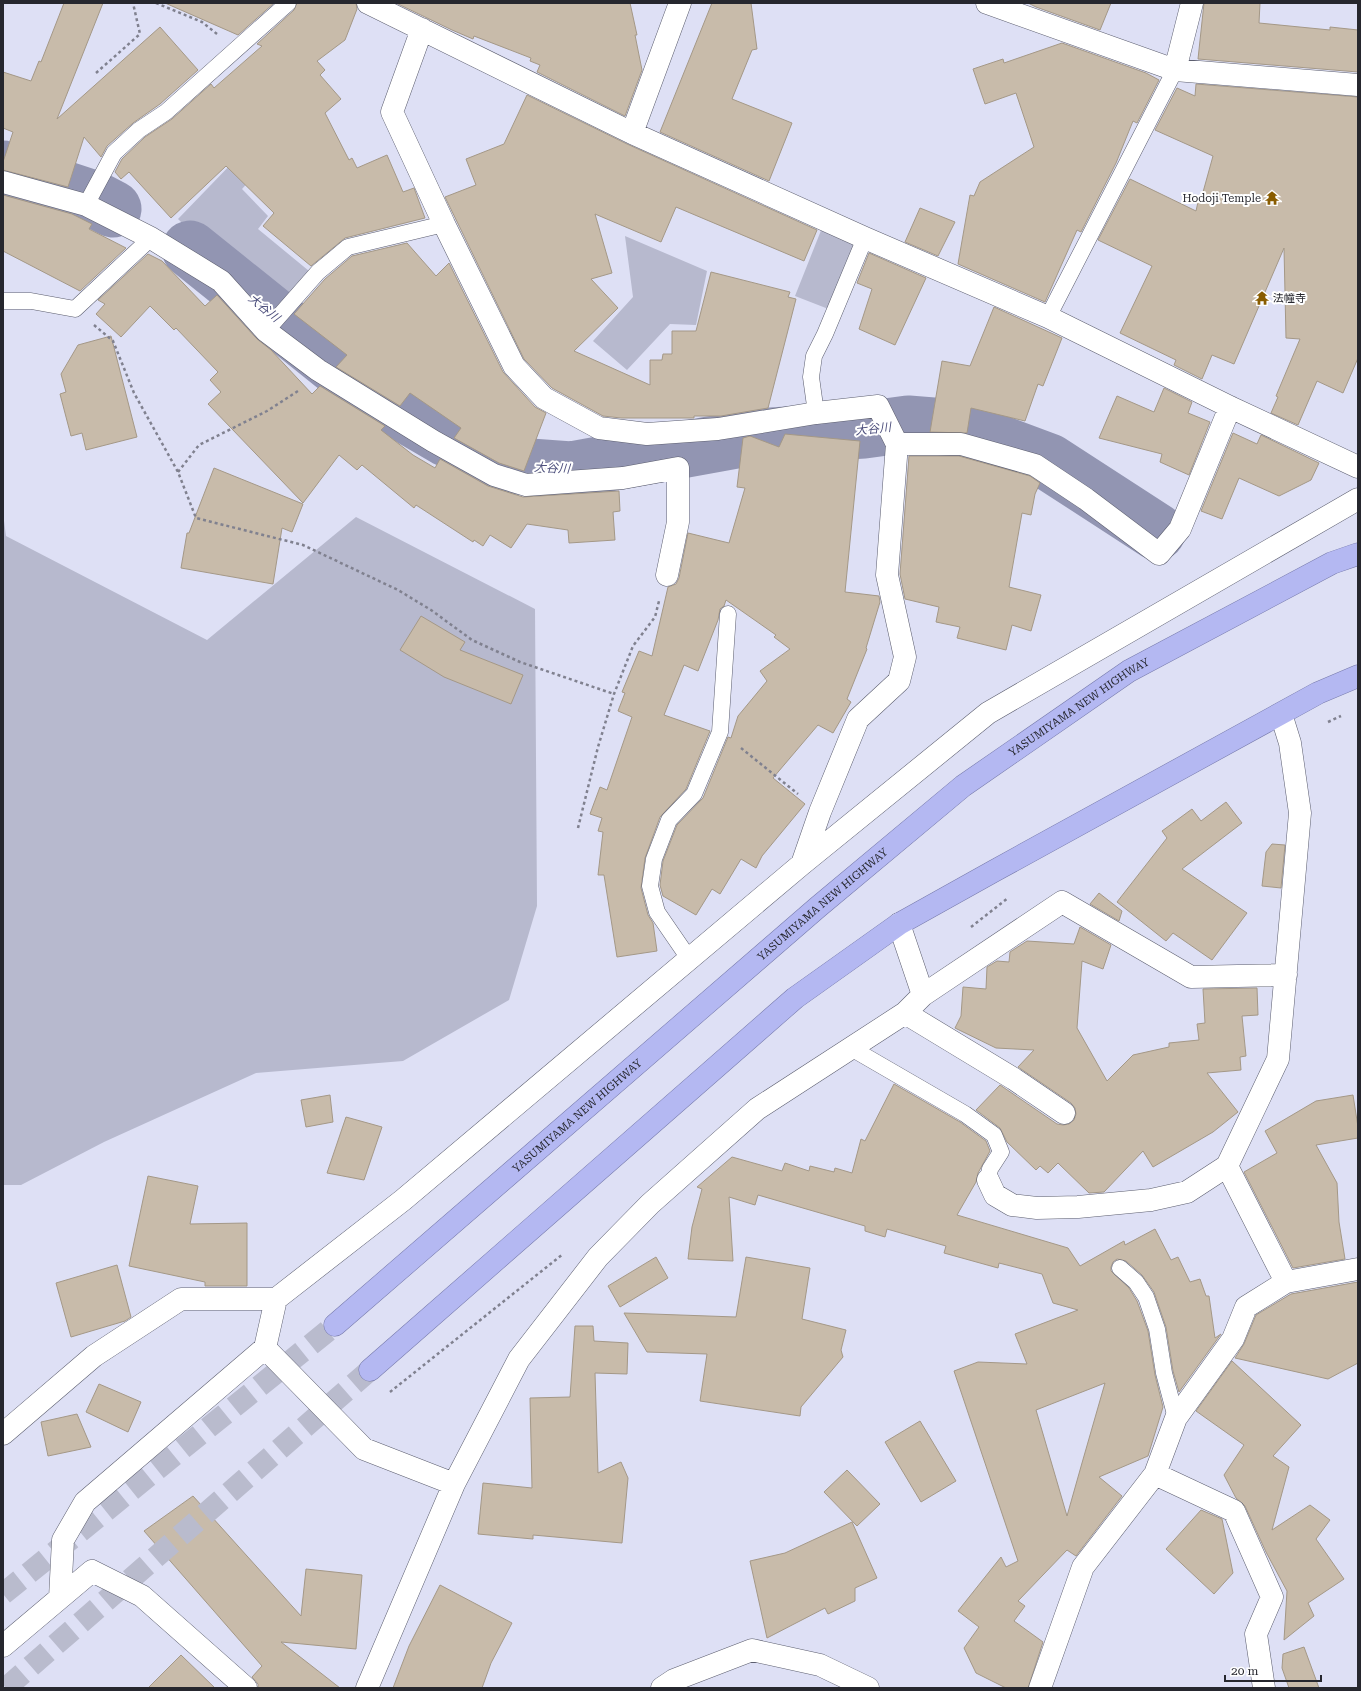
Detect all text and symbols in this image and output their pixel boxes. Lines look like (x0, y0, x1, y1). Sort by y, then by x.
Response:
temple icon: Hodoji Temple (1264, 190, 1280, 206)
place label: Hodoji Temple (1182, 192, 1261, 205)
temple icon: 法幢寺 (1254, 290, 1270, 306)
water label: 大谷川 (246, 291, 284, 326)
place label: 法幢寺 (1273, 292, 1306, 305)
water label: 大谷川 (854, 420, 894, 438)
water label: 大谷川 (534, 460, 572, 476)
street label: YASUMIYAMA NEW HIGHWAY (1006, 655, 1152, 759)
street label: YASUMIYAMA NEW HIGHWAY (755, 845, 891, 963)
street label: YASUMIYAMA NEW HIGHWAY (510, 1056, 645, 1175)
scale bar (1225, 1657, 1321, 1683)
text: 20 m (1231, 1664, 1258, 1678)

